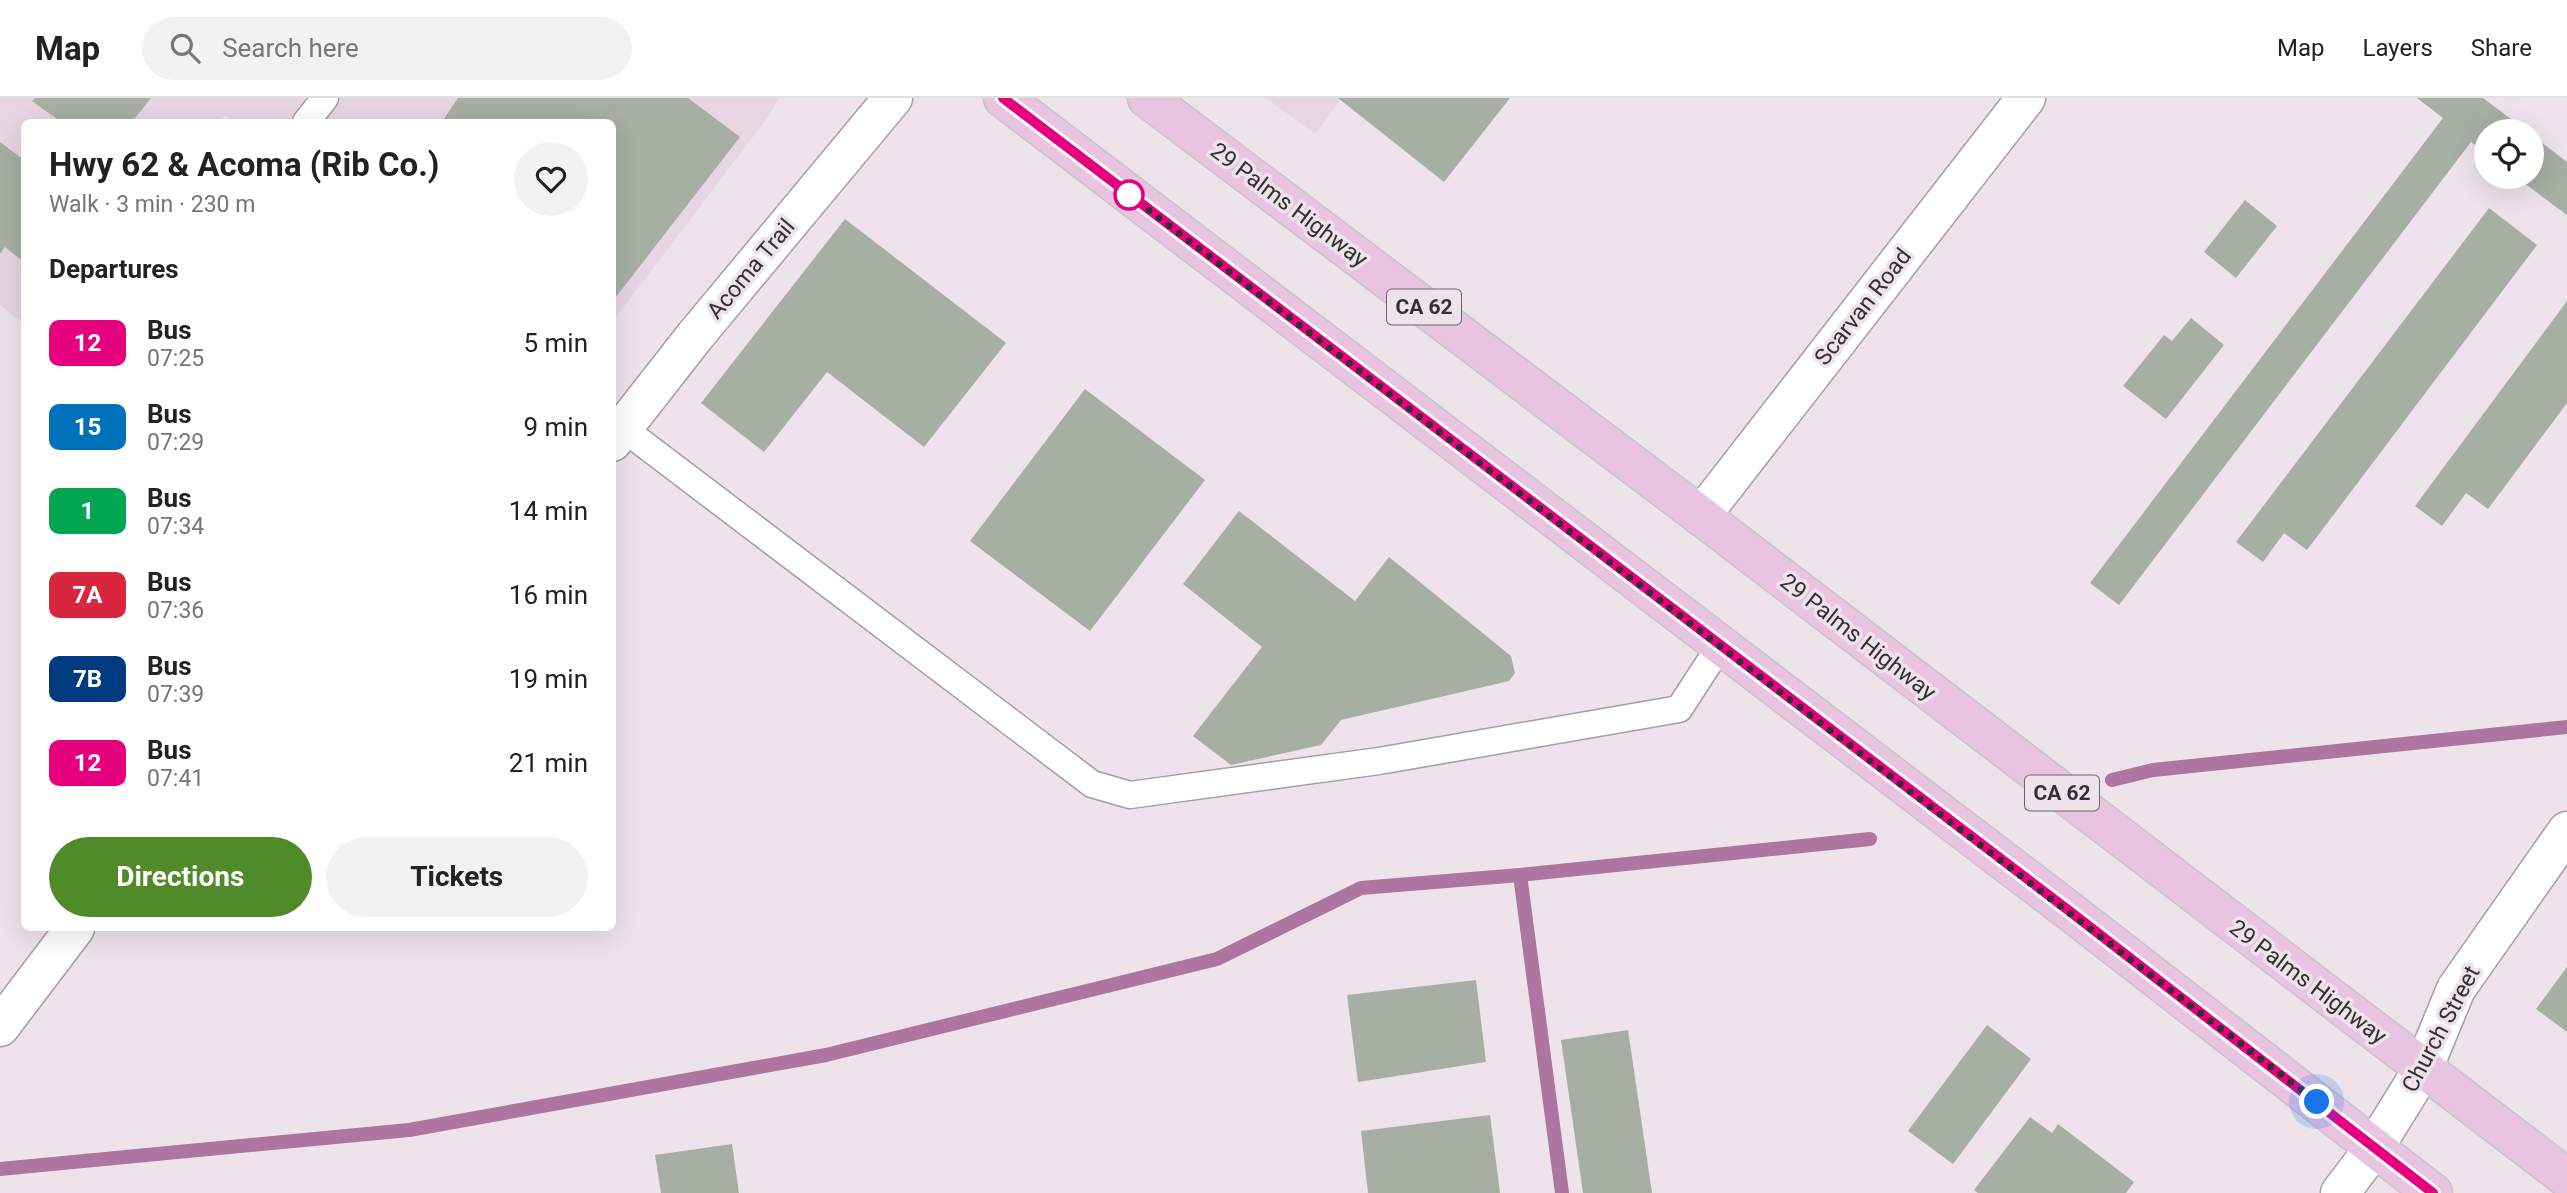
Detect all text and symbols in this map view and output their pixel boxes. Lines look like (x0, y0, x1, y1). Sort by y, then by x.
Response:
search box (142, 17, 632, 80)
text: Map (35, 29, 100, 68)
icon: search (166, 29, 204, 67)
text: Search here (222, 33, 359, 63)
text: Map (2277, 34, 2325, 62)
text: Layers (2363, 34, 2433, 62)
text: Share (2471, 34, 2532, 62)
map controls (2474, 119, 2544, 189)
button: locate (2474, 119, 2544, 189)
street label: 29 Palms Highway (1205, 137, 1373, 273)
button: heart (514, 142, 588, 216)
text: Hwy 62 & Acoma (Rib Co.) (49, 145, 439, 184)
unlabelled marker (1114, 180, 1144, 210)
text: Walk · 3 min · 230 m (49, 191, 255, 218)
street label: Acoma Trail (701, 214, 801, 324)
street label: Scarvan Road (1809, 243, 1917, 371)
text: Departures (49, 254, 179, 284)
road number: CA 62 (1387, 290, 1461, 325)
text: Bus (147, 315, 192, 345)
text: 5 min (523, 328, 588, 358)
text: 12 (74, 329, 101, 357)
text: 07:25 (147, 345, 204, 372)
text: Bus (147, 399, 192, 429)
text: 9 min (523, 412, 588, 442)
text: 15 (74, 413, 101, 441)
text: 07:29 (147, 429, 204, 456)
text: Bus (147, 483, 192, 513)
text: 14 min (509, 496, 588, 526)
text: 1 (81, 497, 94, 525)
text: 07:34 (147, 513, 204, 540)
text: Bus (147, 567, 192, 597)
street label: 29 Palms Highway (1775, 568, 1941, 706)
text: 16 min (509, 580, 588, 610)
text: 7A (73, 581, 102, 609)
text: 07:36 (147, 597, 204, 624)
text: Bus (147, 651, 192, 681)
text: 19 min (509, 664, 588, 694)
text: 7B (73, 665, 102, 693)
text: 07:39 (147, 681, 204, 708)
text: Bus (147, 735, 192, 765)
text: 21 min (509, 748, 588, 778)
text: 12 (74, 749, 101, 777)
text: 07:41 (147, 765, 204, 792)
road number: CA 62 (2025, 776, 2099, 810)
button: Directions (49, 837, 312, 917)
button: Tickets (326, 837, 588, 917)
street label: 29 Palms Highway (2224, 914, 2392, 1050)
street label: Church Street (2396, 961, 2486, 1097)
your location (2299, 1084, 2334, 1119)

